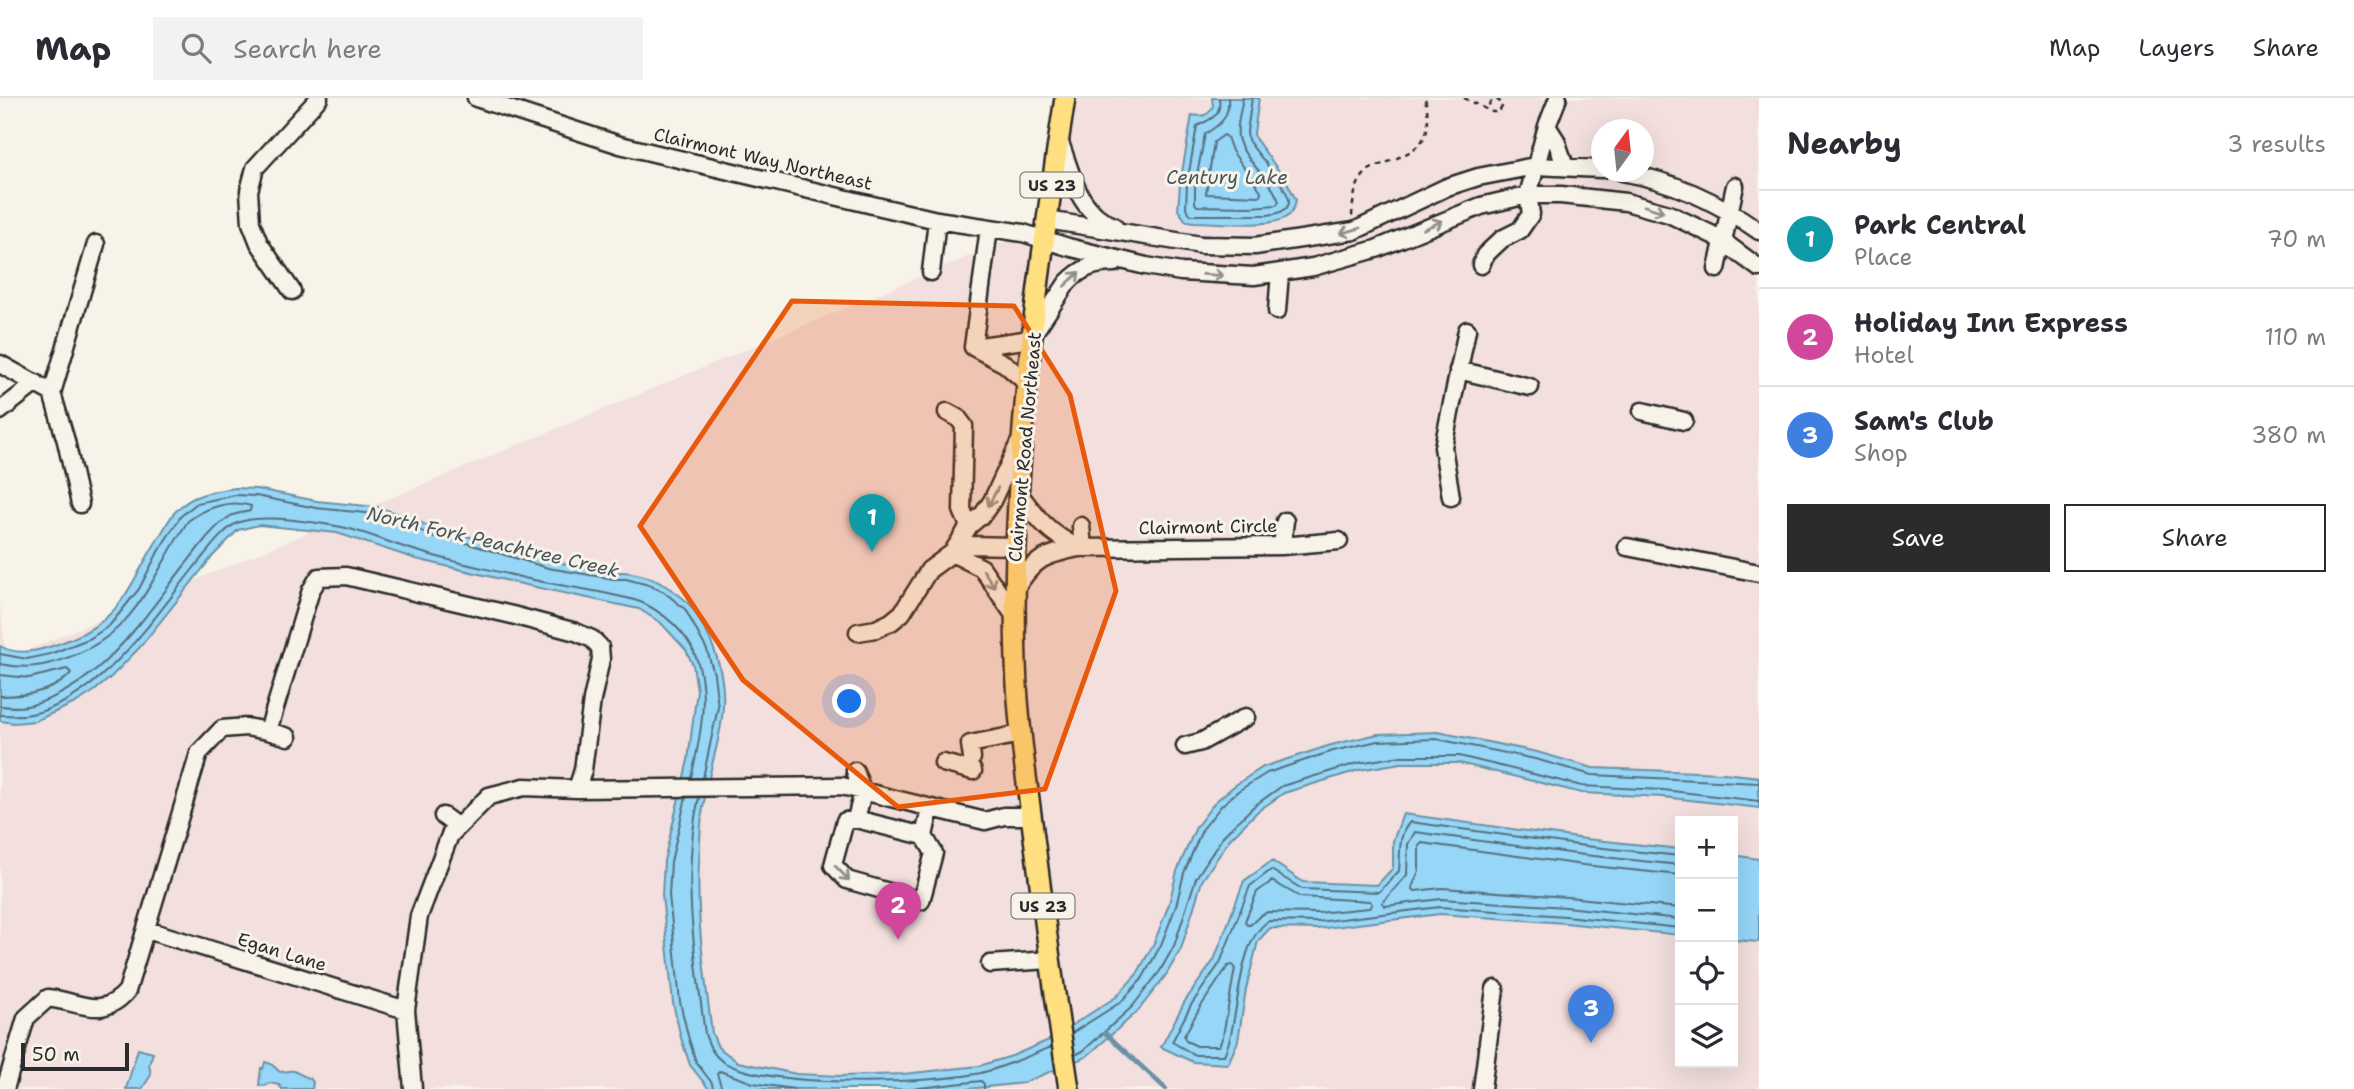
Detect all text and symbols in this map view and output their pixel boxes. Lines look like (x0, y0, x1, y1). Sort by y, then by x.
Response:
search box (153, 17, 643, 80)
text: Map (35, 26, 111, 71)
icon: search (177, 29, 215, 67)
text: Search here (233, 31, 382, 66)
text: Map (2049, 32, 2100, 64)
text: Layers (2138, 32, 2215, 64)
text: Share (2253, 32, 2319, 64)
north arrow (1591, 119, 1654, 182)
street label: Clairmont Way Northeast (651, 122, 875, 196)
text: Nearby (1787, 123, 1902, 164)
text: 3 results (2227, 129, 2326, 159)
water label: Century Lake (1166, 165, 1288, 190)
road number: US 23 (1020, 172, 1084, 198)
one-way arrow (1642, 204, 1664, 216)
text: Park Central (1854, 207, 2026, 242)
one-way arrow (1422, 218, 1443, 231)
text: 1 (1805, 224, 1815, 254)
text: 70 m (2267, 224, 2326, 254)
one-way arrow (1339, 225, 1361, 238)
text: Place (1854, 242, 1913, 272)
one-way arrow (1202, 268, 1225, 281)
one-way arrow (1063, 271, 1081, 288)
text: Holiday Inn Express (1854, 305, 2128, 340)
text: 2 (1802, 322, 1818, 352)
text: 110 m (2264, 322, 2326, 352)
street label: Clairmont Road Northeast (1003, 331, 1047, 563)
text: Hotel (1854, 340, 1914, 370)
text: Sam's Club (1854, 403, 1994, 438)
text: 3 (1802, 420, 1818, 450)
text: 380 m (2251, 420, 2326, 450)
text: Shop (1854, 438, 1908, 468)
one-way arrow (986, 486, 1000, 507)
pin: 1 (849, 494, 895, 552)
water label: North Fork Peachtree Creek (364, 501, 622, 583)
button: Save (1787, 504, 2050, 572)
button: Share (2064, 504, 2326, 572)
street label: Clairmont Circle (1138, 514, 1278, 540)
one-way arrow (982, 569, 997, 588)
your location (832, 684, 866, 718)
map controls (1675, 816, 1738, 1068)
button: + (1675, 816, 1738, 879)
one-way arrow (833, 863, 850, 881)
button: − (1675, 879, 1738, 942)
pin: 2 (875, 882, 921, 940)
road number: US 23 (1012, 894, 1074, 918)
street label: Egan Lane (235, 927, 329, 977)
button: locate (1675, 942, 1738, 1005)
pin: 3 (1568, 985, 1614, 1043)
button: layers (1675, 1005, 1738, 1068)
scale bar (21, 1040, 130, 1072)
text: 50 m (32, 1042, 80, 1067)

